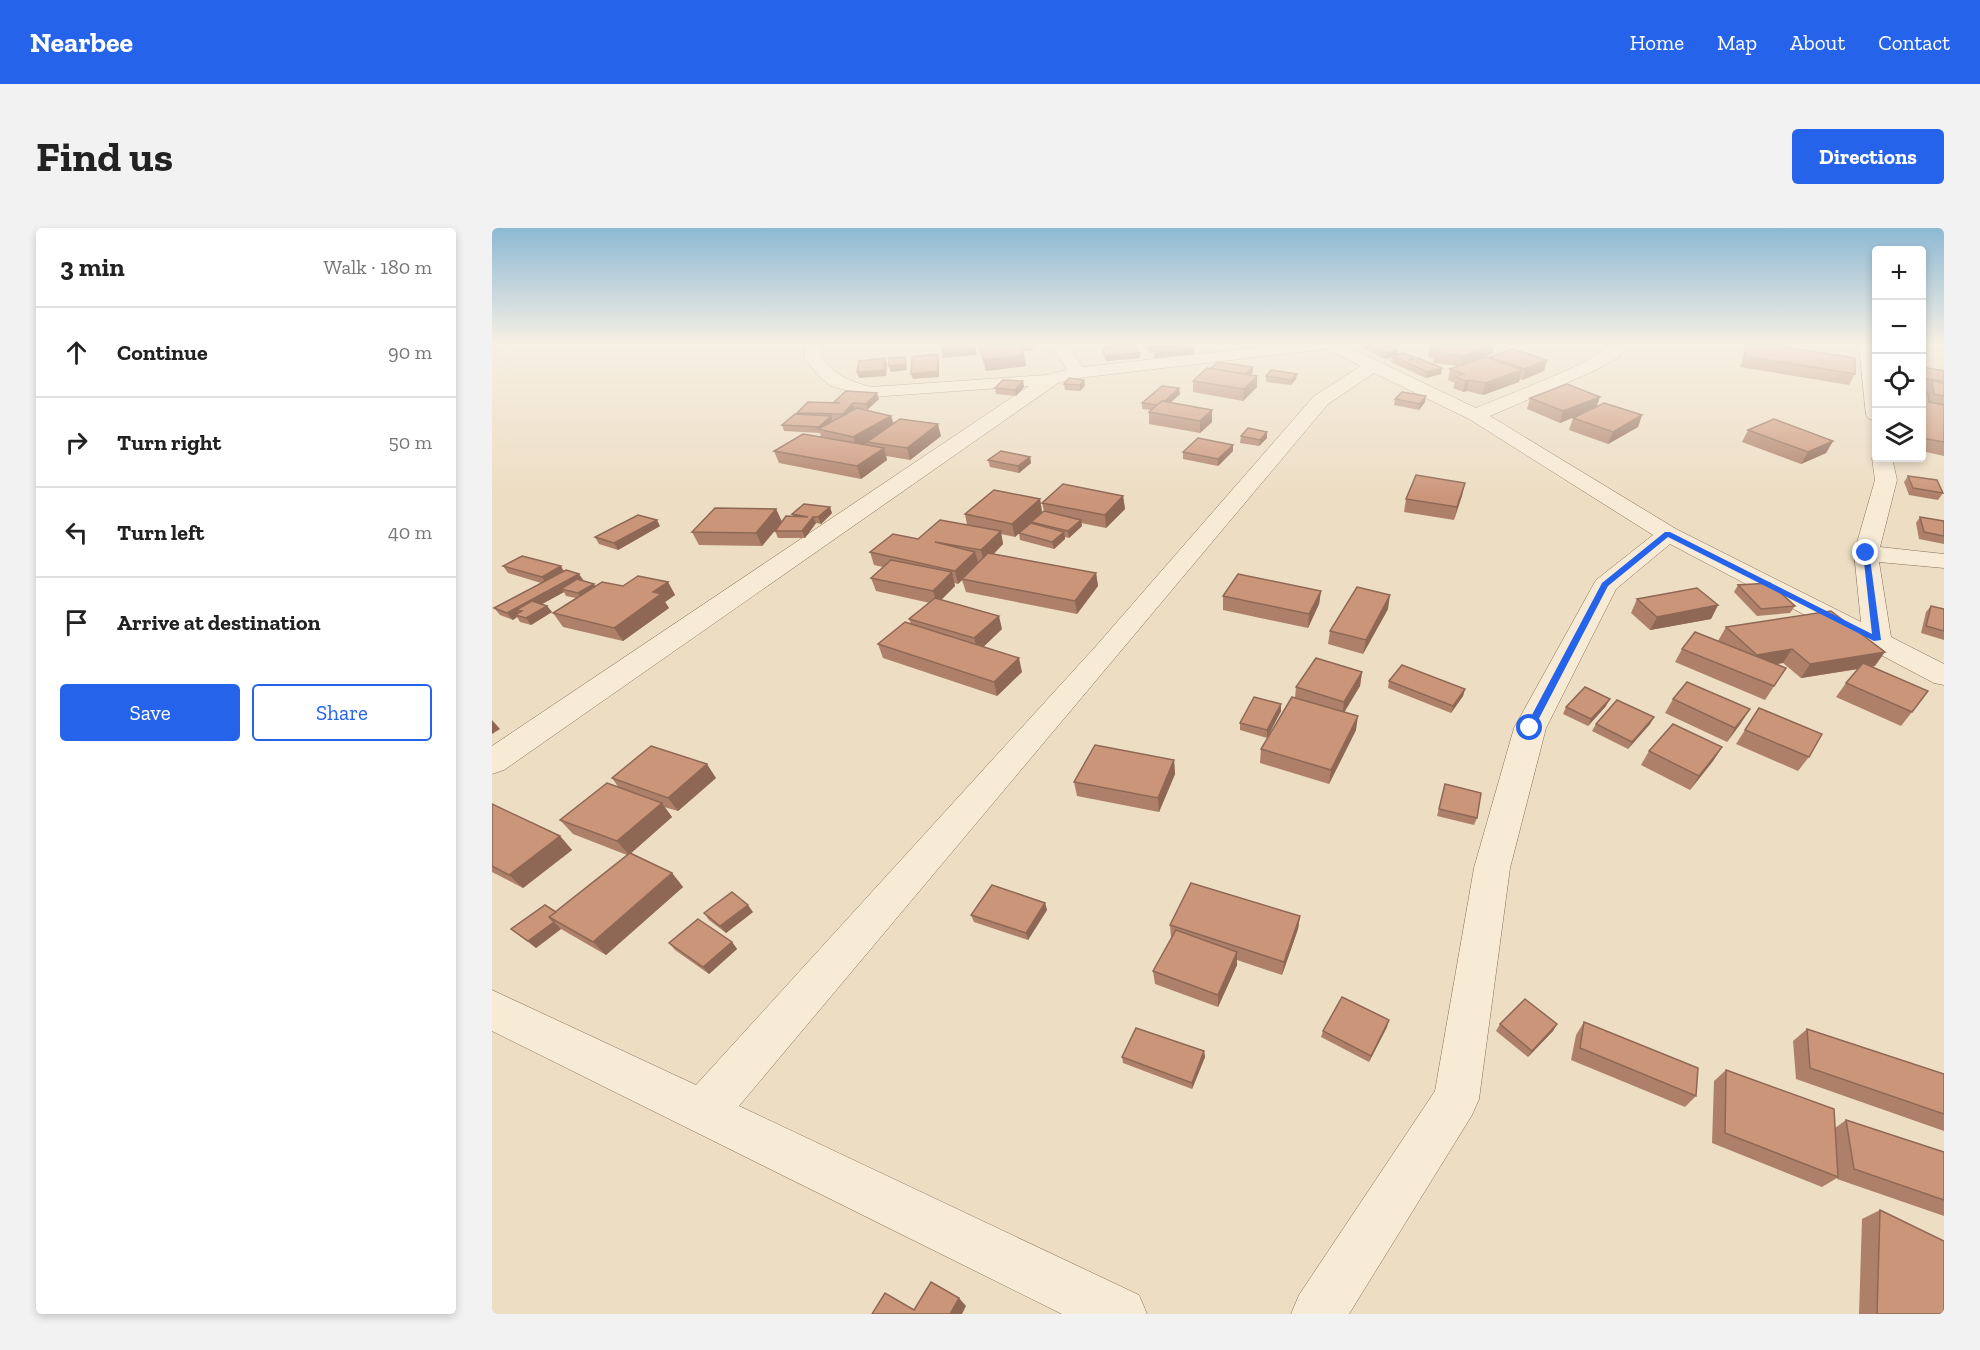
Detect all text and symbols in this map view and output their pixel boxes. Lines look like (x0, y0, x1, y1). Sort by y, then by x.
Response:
text: Nearbee (30, 26, 133, 59)
text: Home (1630, 30, 1684, 55)
text: Map (1717, 30, 1757, 55)
text: About (1790, 30, 1845, 55)
text: Contact (1878, 30, 1950, 55)
button: Directions (1792, 129, 1944, 184)
text: Find us (36, 131, 173, 182)
map controls (1872, 246, 1926, 462)
button: + (1872, 246, 1926, 300)
text: 3 min (60, 251, 125, 283)
text: Walk · 180 m (324, 255, 432, 279)
button: − (1872, 300, 1926, 354)
icon: ahead (60, 336, 93, 369)
text: Continue (117, 339, 208, 366)
text: 90 m (388, 340, 432, 364)
button: locate (1872, 354, 1926, 408)
button: layers (1872, 408, 1926, 462)
icon: right (60, 426, 93, 459)
text: Turn right (117, 429, 221, 456)
text: 50 m (388, 430, 432, 454)
icon: left (60, 516, 93, 549)
text: Turn left (117, 519, 204, 546)
text: 40 m (388, 520, 432, 544)
route end (1852, 539, 1878, 565)
icon: arrive (60, 606, 93, 639)
text: Arrive at destination (117, 609, 320, 636)
button: Save (60, 684, 240, 741)
button: Share (252, 684, 432, 741)
route start (1516, 714, 1542, 740)

